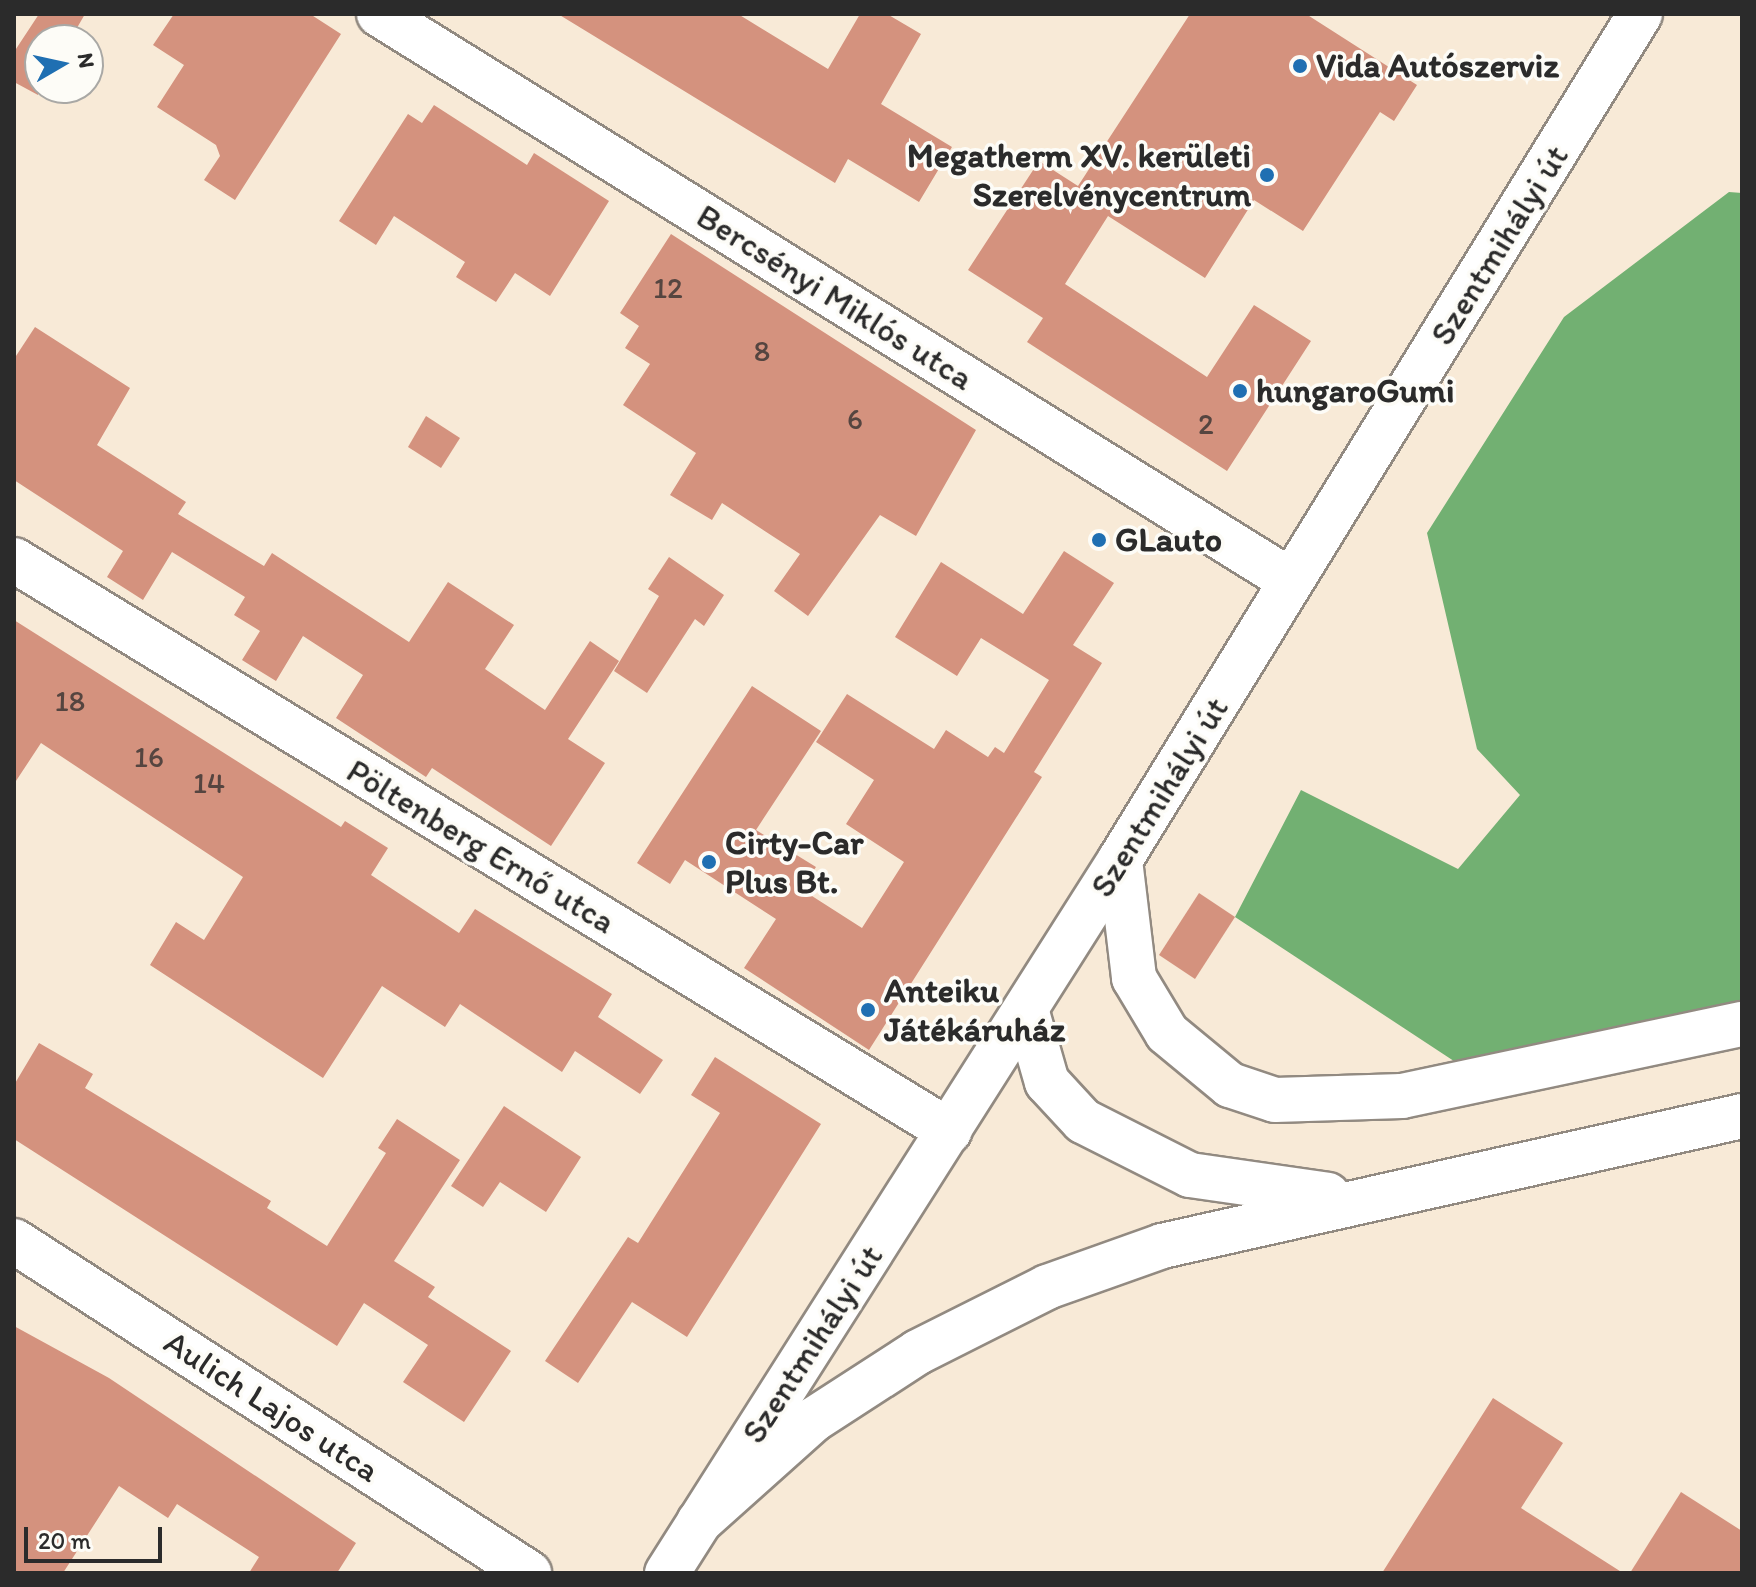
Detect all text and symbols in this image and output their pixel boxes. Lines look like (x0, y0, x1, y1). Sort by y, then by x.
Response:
north arrow (24, 24, 104, 104)
place label: Vida Autószerviz (1316, 46, 1559, 86)
text: N (72, 51, 101, 70)
marker: Vida Autószerviz (1291, 57, 1309, 75)
place label: Megatherm XV. kerületi Szerelvénycentrum (908, 135, 1251, 214)
street label: Szentmihályi út (1421, 138, 1577, 352)
marker: Megatherm XV. kerületi Szerelvénycentrum (1258, 166, 1276, 184)
street label: Bercsényi Miklós utca (690, 196, 980, 398)
house number: 12 (653, 270, 683, 306)
house number: 8 (754, 333, 770, 369)
place label: hungaroGumi (1256, 371, 1454, 411)
marker: hungaroGumi (1231, 382, 1249, 400)
house number: 6 (847, 401, 863, 437)
house number: 2 (1198, 406, 1214, 442)
place label: GLauto (1115, 520, 1222, 560)
marker: GLauto (1090, 531, 1108, 549)
house number: 18 (55, 683, 85, 719)
street label: Szentmihályi út (1081, 690, 1237, 904)
house number: 16 (134, 739, 164, 775)
street label: Pöltenberg Ernő utca (340, 750, 622, 942)
house number: 14 (193, 765, 225, 801)
place label: Cirty-Car Plus Bt. (725, 822, 864, 902)
marker: Cirty-Car Plus Bt. (700, 853, 718, 871)
place label: Anteiku Játékáruház (884, 970, 1065, 1050)
marker: Anteiku Játékáruház (859, 1001, 877, 1019)
street label: Szentmihályi út (733, 1237, 891, 1451)
street label: Aulich Lajos utca (157, 1322, 387, 1490)
scale bar (28, 1511, 166, 1561)
text: 20 m (38, 1526, 91, 1555)

